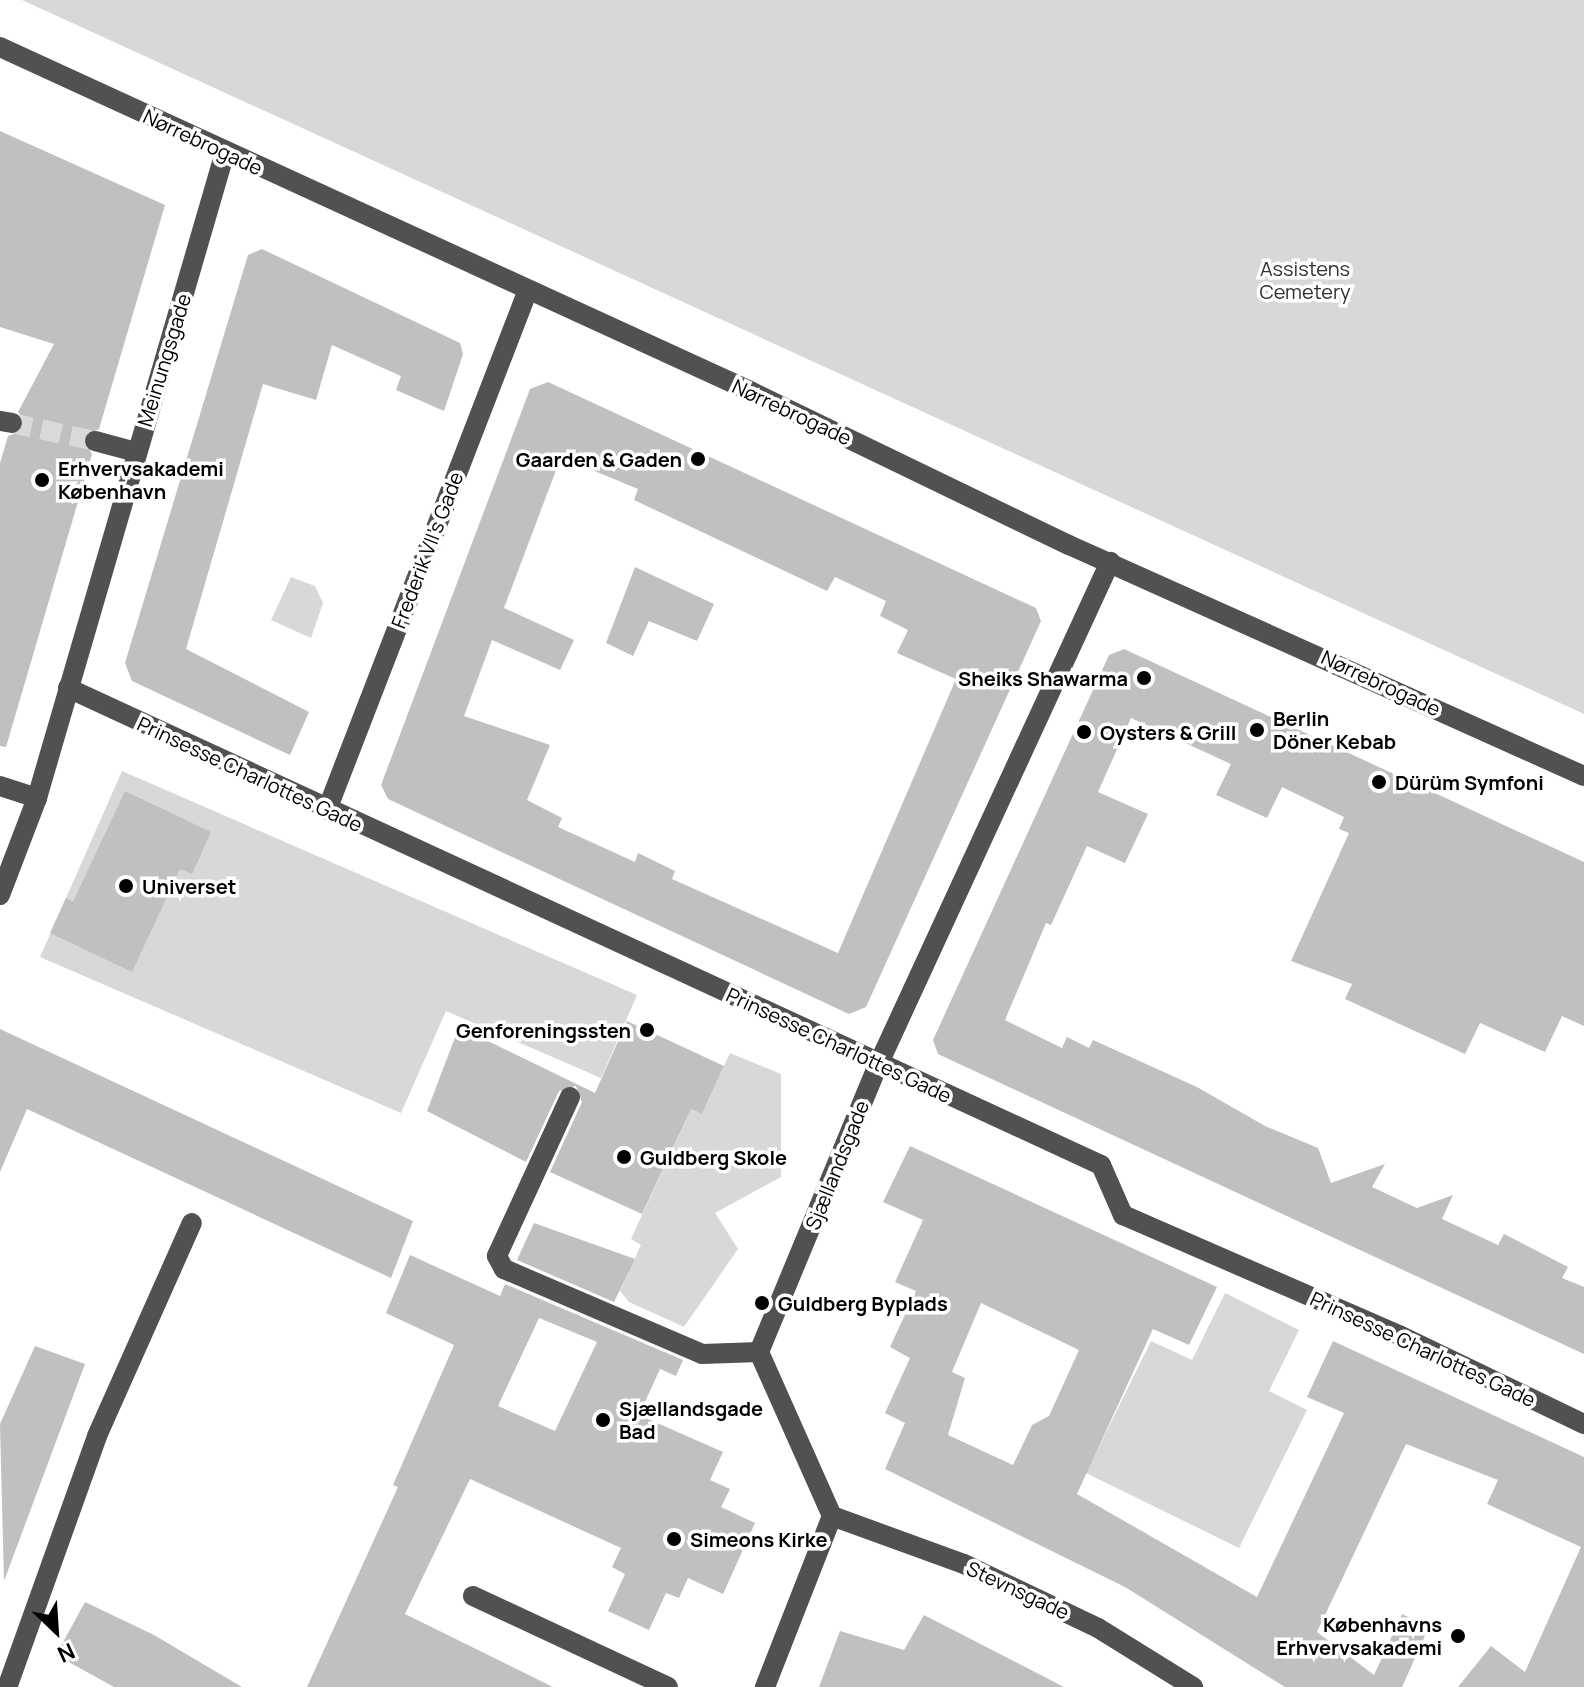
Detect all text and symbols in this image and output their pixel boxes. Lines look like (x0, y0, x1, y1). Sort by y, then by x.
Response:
street label: Nørrebrogade (140, 104, 266, 180)
park label: Assistens Cemetery (1259, 256, 1351, 303)
street label: Meinungsgade (132, 291, 196, 429)
street label: Nørrebrogade (729, 374, 855, 450)
place label: Gaarden & Gaden (516, 447, 682, 471)
marker: Gaarden & Gaden (689, 450, 707, 468)
place label: Erhvervsakademi København (58, 456, 224, 503)
street label: Frederik VII's Gade (386, 468, 468, 632)
marker: Erhvervsakademi København (33, 471, 51, 489)
street label: Nørrebrogade (1318, 645, 1444, 721)
place label: Sheiks Shawarma (958, 666, 1128, 690)
marker: Sheiks Shawarma (1135, 669, 1153, 687)
place label: Berlin Döner Kebab (1273, 706, 1396, 753)
street label: Prinsesse Charlottes Gade (134, 711, 366, 837)
place label: Oysters & Grill (1100, 720, 1236, 744)
marker: Berlin Döner Kebab (1248, 721, 1266, 739)
marker: Oysters & Grill (1075, 723, 1093, 741)
place label: Dürüm Symfoni (1395, 770, 1544, 794)
marker: Dürüm Symfoni (1370, 773, 1388, 791)
place label: Universet (142, 874, 236, 898)
marker: Universet (117, 877, 135, 895)
street label: Prinsesse Charlottes Gade (723, 982, 955, 1108)
place label: Genforeningssten (456, 1018, 631, 1042)
marker: Genforeningssten (638, 1021, 656, 1039)
street label: Sjællandsgade (800, 1097, 874, 1233)
place label: Guldberg Skole (640, 1145, 787, 1169)
marker: Guldberg Skole (615, 1148, 633, 1166)
street label: Prinsesse Charlottes Gade (1307, 1286, 1539, 1412)
place label: Guldberg Byplads (778, 1291, 948, 1315)
marker: Guldberg Byplads (753, 1294, 771, 1312)
place label: Sjællandsgade Bad (619, 1396, 763, 1443)
marker: Sjællandsgade Bad (594, 1411, 612, 1429)
place label: Simeons Kirke (690, 1527, 827, 1551)
marker: Simeons Kirke (665, 1530, 683, 1548)
street label: Stevnsgade (963, 1556, 1073, 1624)
north arrow (16, 1591, 96, 1671)
place label: Københavns Erhvervsakademi (1276, 1612, 1442, 1659)
marker: Københavns Erhvervsakademi (1449, 1627, 1467, 1645)
text: N (53, 1636, 80, 1670)

